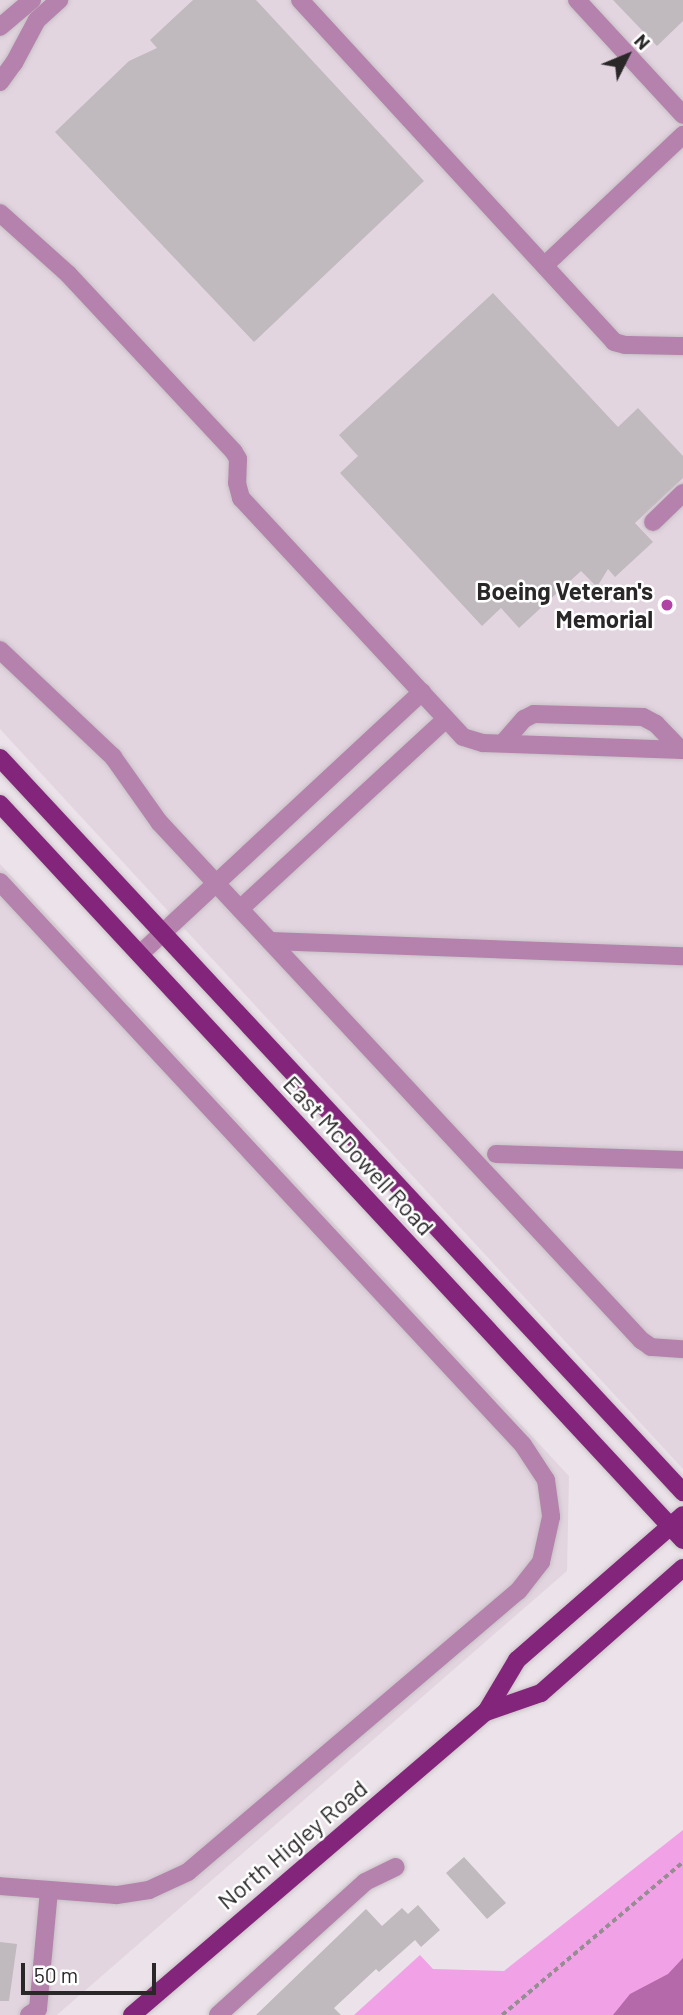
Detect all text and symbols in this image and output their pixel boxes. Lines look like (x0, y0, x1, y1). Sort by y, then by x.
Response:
north arrow (592, 21, 662, 91)
text: N (630, 29, 655, 54)
place label: Boeing Veteran's Memorial (477, 577, 653, 633)
marker: Boeing Veteran's Memorial (659, 597, 675, 613)
street label: East McDowell Road (278, 1069, 440, 1241)
street label: North Higley Road (211, 1773, 373, 1915)
scale bar (24, 1948, 159, 1992)
text: 50 m (34, 1962, 78, 1987)

